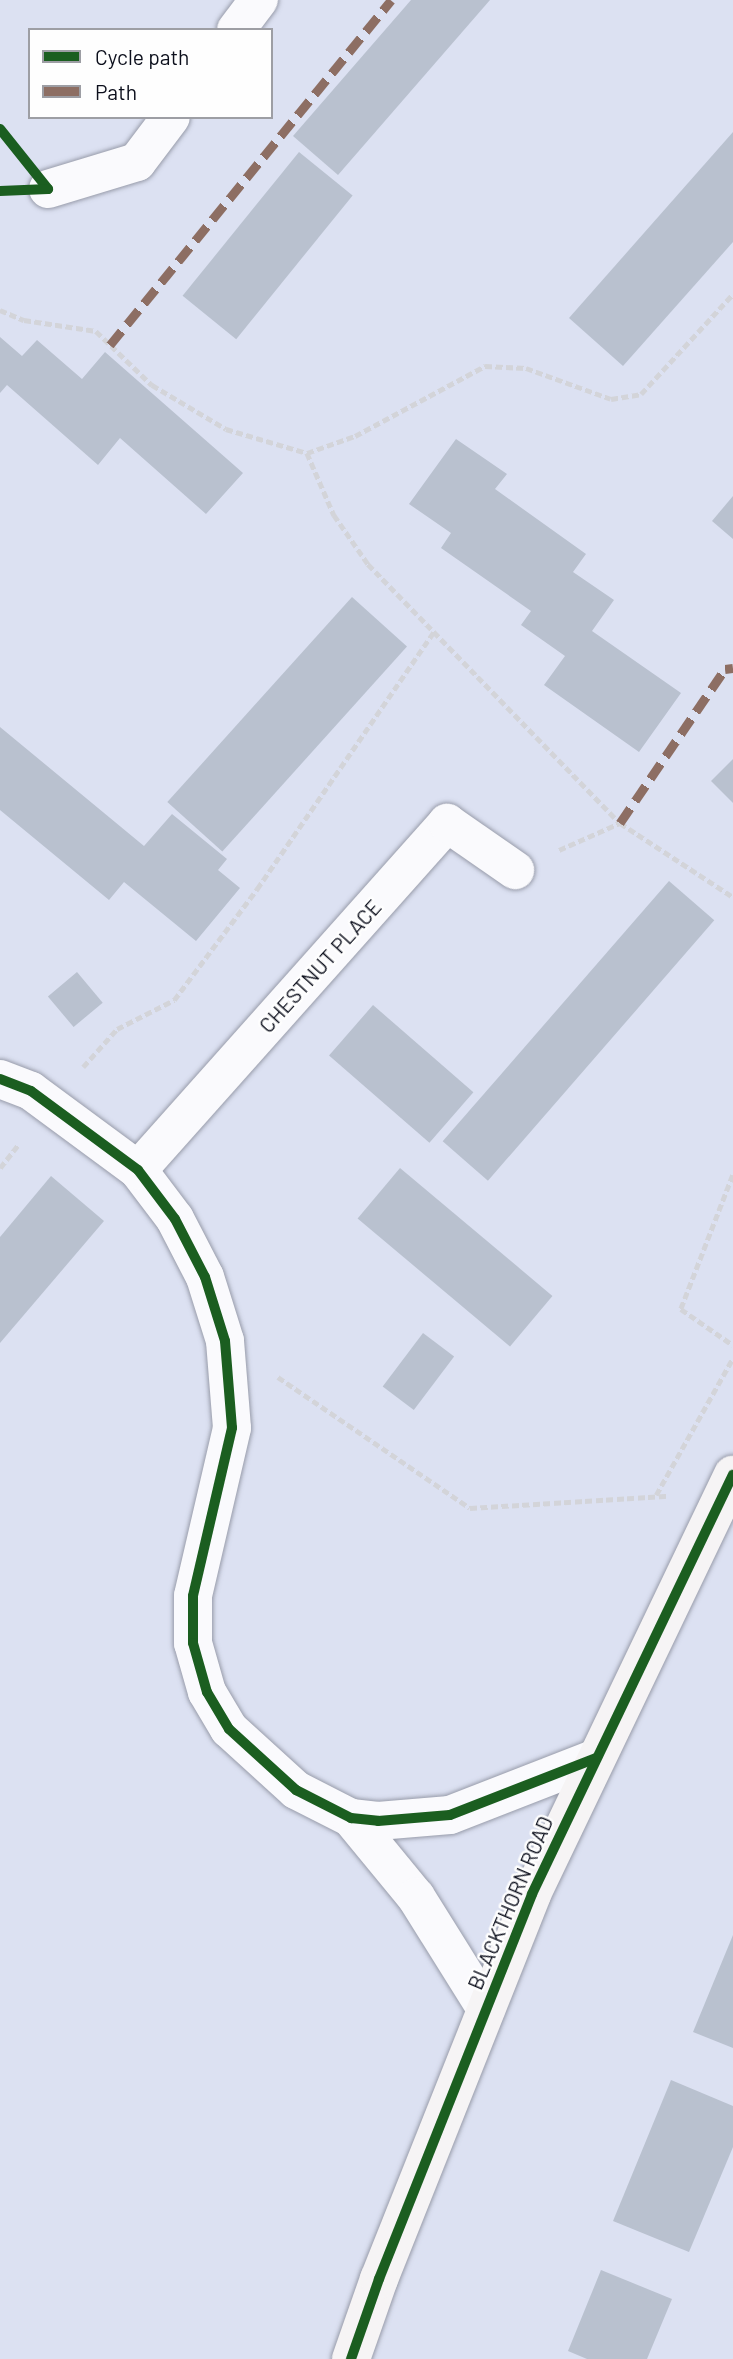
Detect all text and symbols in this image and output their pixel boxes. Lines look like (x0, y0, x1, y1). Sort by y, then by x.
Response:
legend (28, 28, 273, 119)
text: Cycle path (95, 44, 189, 69)
text: Path (95, 79, 137, 104)
street label: CHESTNUT PLACE (254, 894, 386, 1038)
street label: BLACKTHORN ROAD (462, 1813, 558, 1993)

